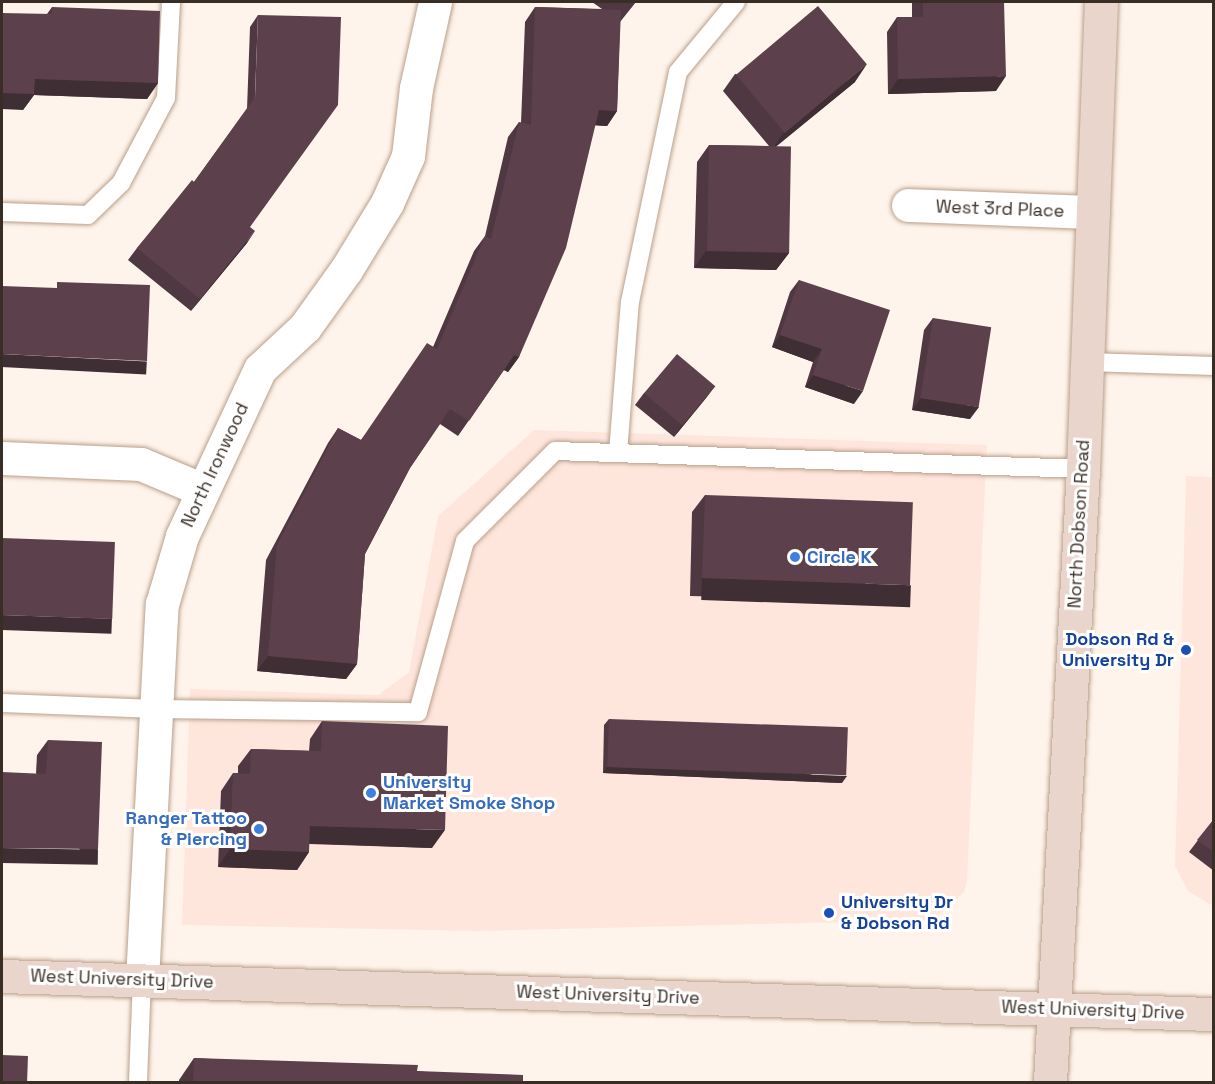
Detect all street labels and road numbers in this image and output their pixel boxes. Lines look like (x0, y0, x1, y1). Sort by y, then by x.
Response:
street label: West 3rd Place (935, 196, 1065, 222)
street label: North Ironwood (177, 399, 253, 531)
street label: North Dobson Road (1064, 439, 1094, 609)
street label: West University Drive (30, 965, 214, 993)
street label: West University Drive (516, 981, 700, 1009)
street label: West University Drive (1001, 996, 1185, 1024)

